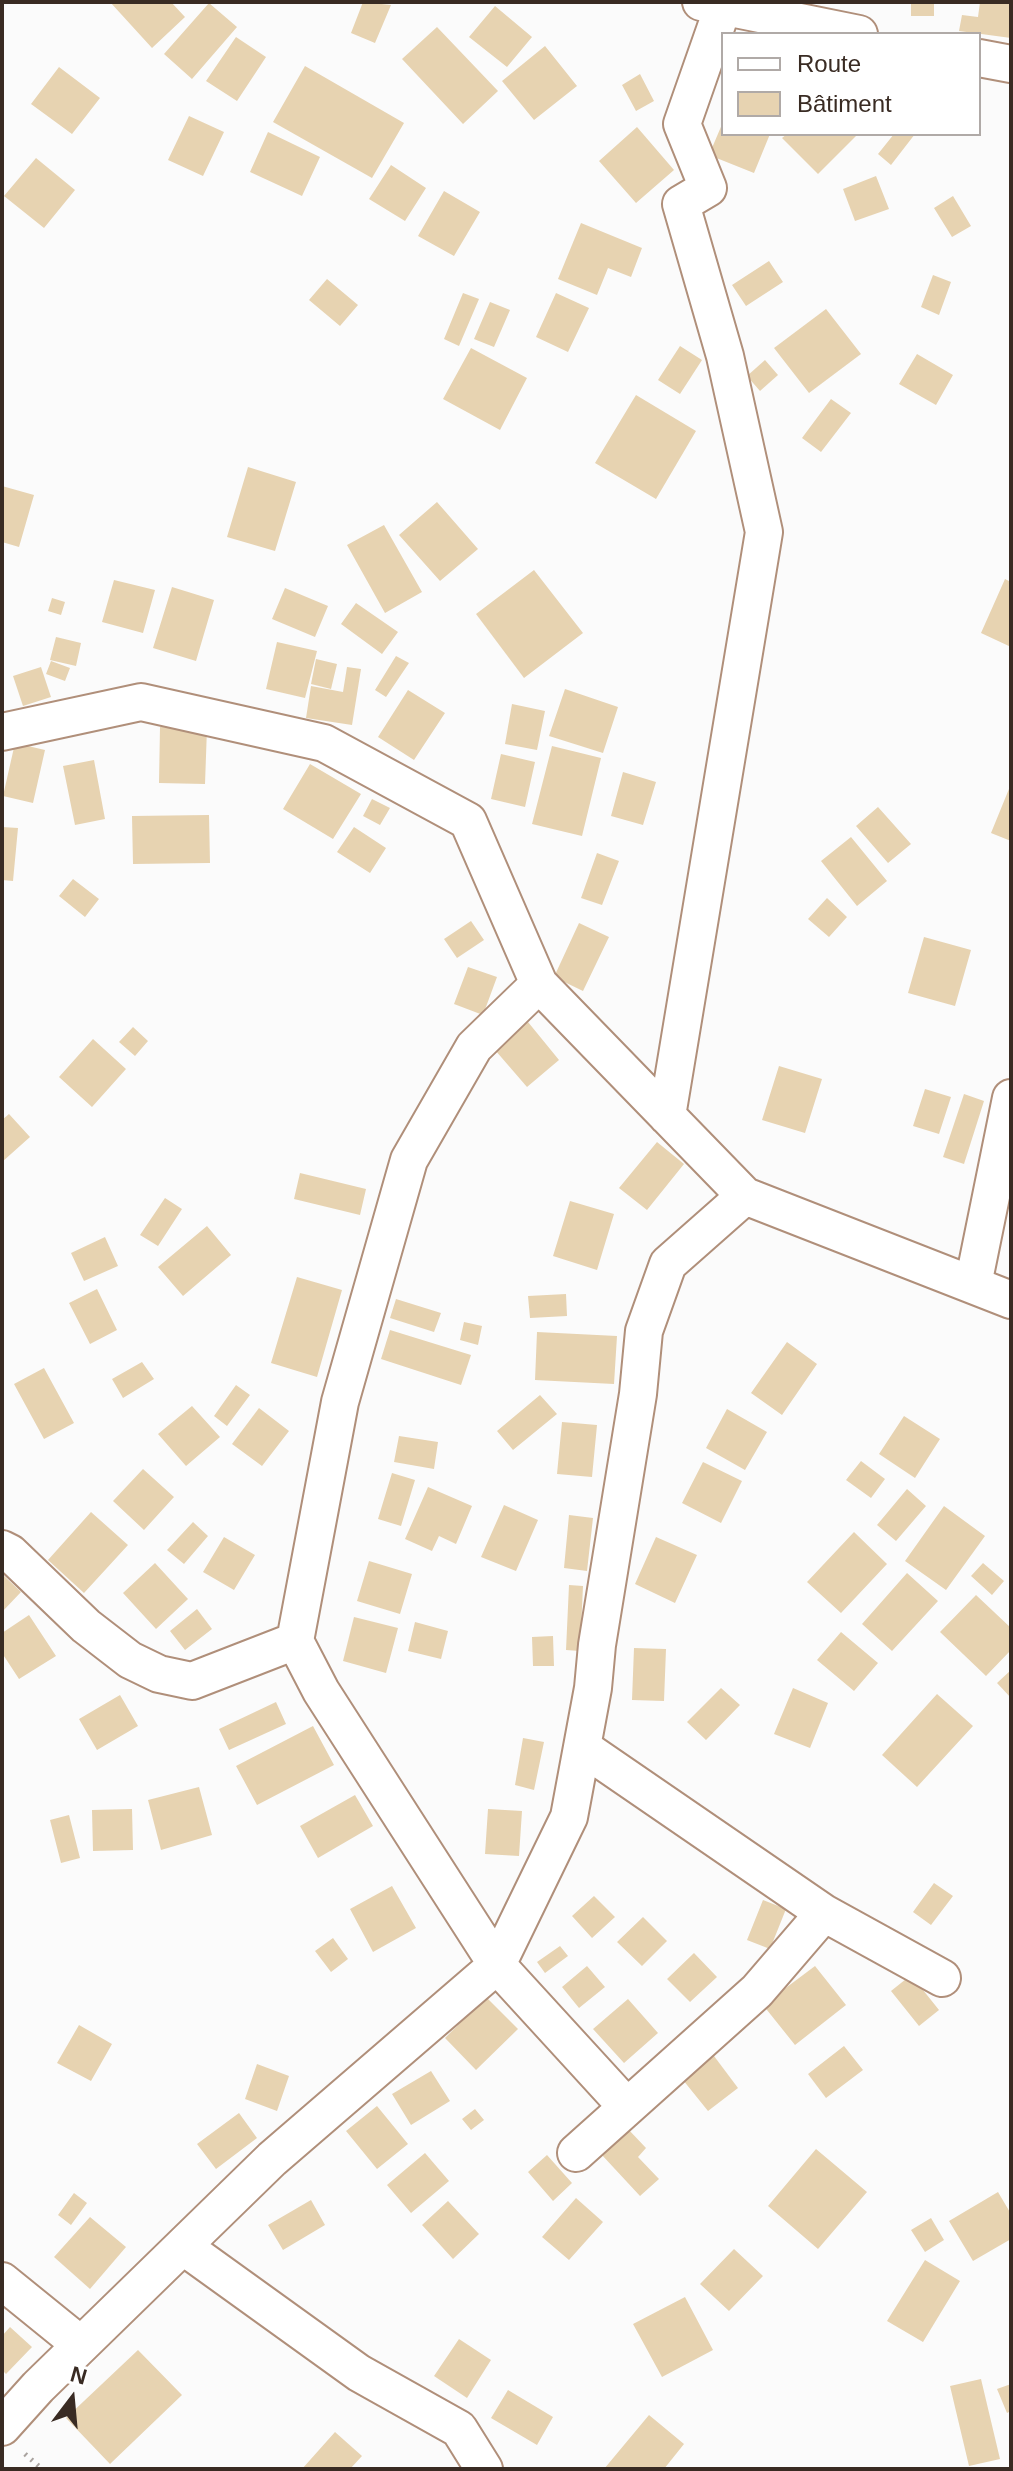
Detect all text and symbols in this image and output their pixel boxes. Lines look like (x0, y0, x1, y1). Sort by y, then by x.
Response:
legend (721, 32, 981, 136)
text: Route (797, 50, 861, 77)
text: Bâtiment (797, 90, 892, 117)
north arrow (32, 2359, 112, 2439)
text: N (68, 2361, 90, 2390)

